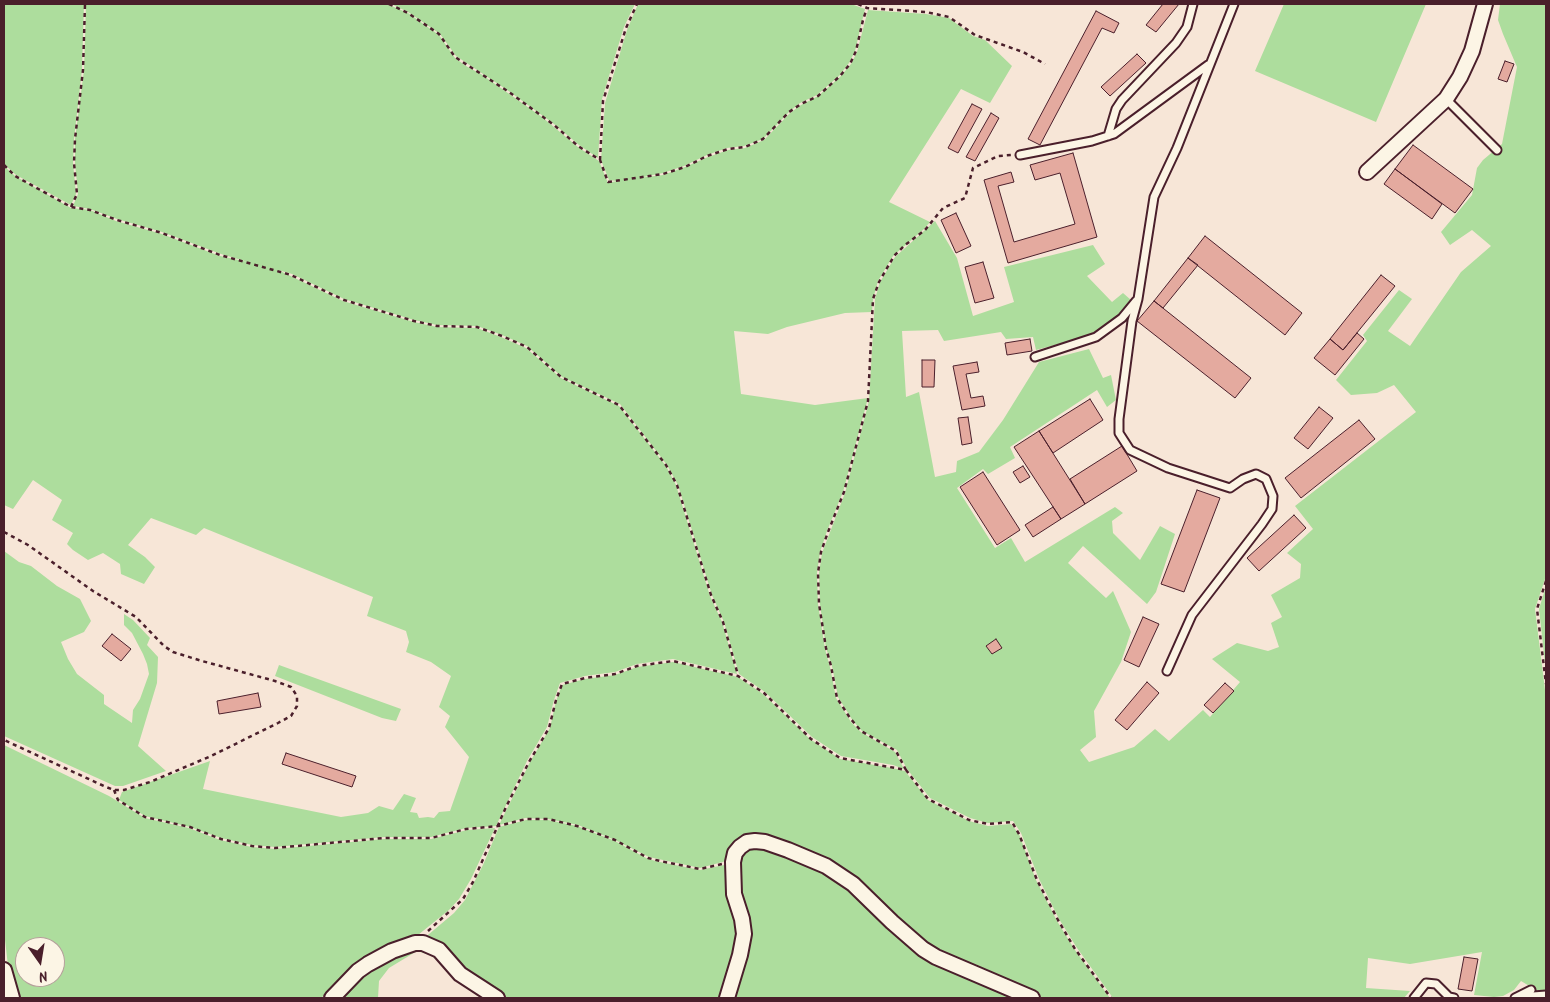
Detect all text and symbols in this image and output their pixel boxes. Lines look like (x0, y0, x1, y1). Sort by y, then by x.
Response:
north arrow (15, 937, 65, 987)
text: N (36, 964, 50, 987)

